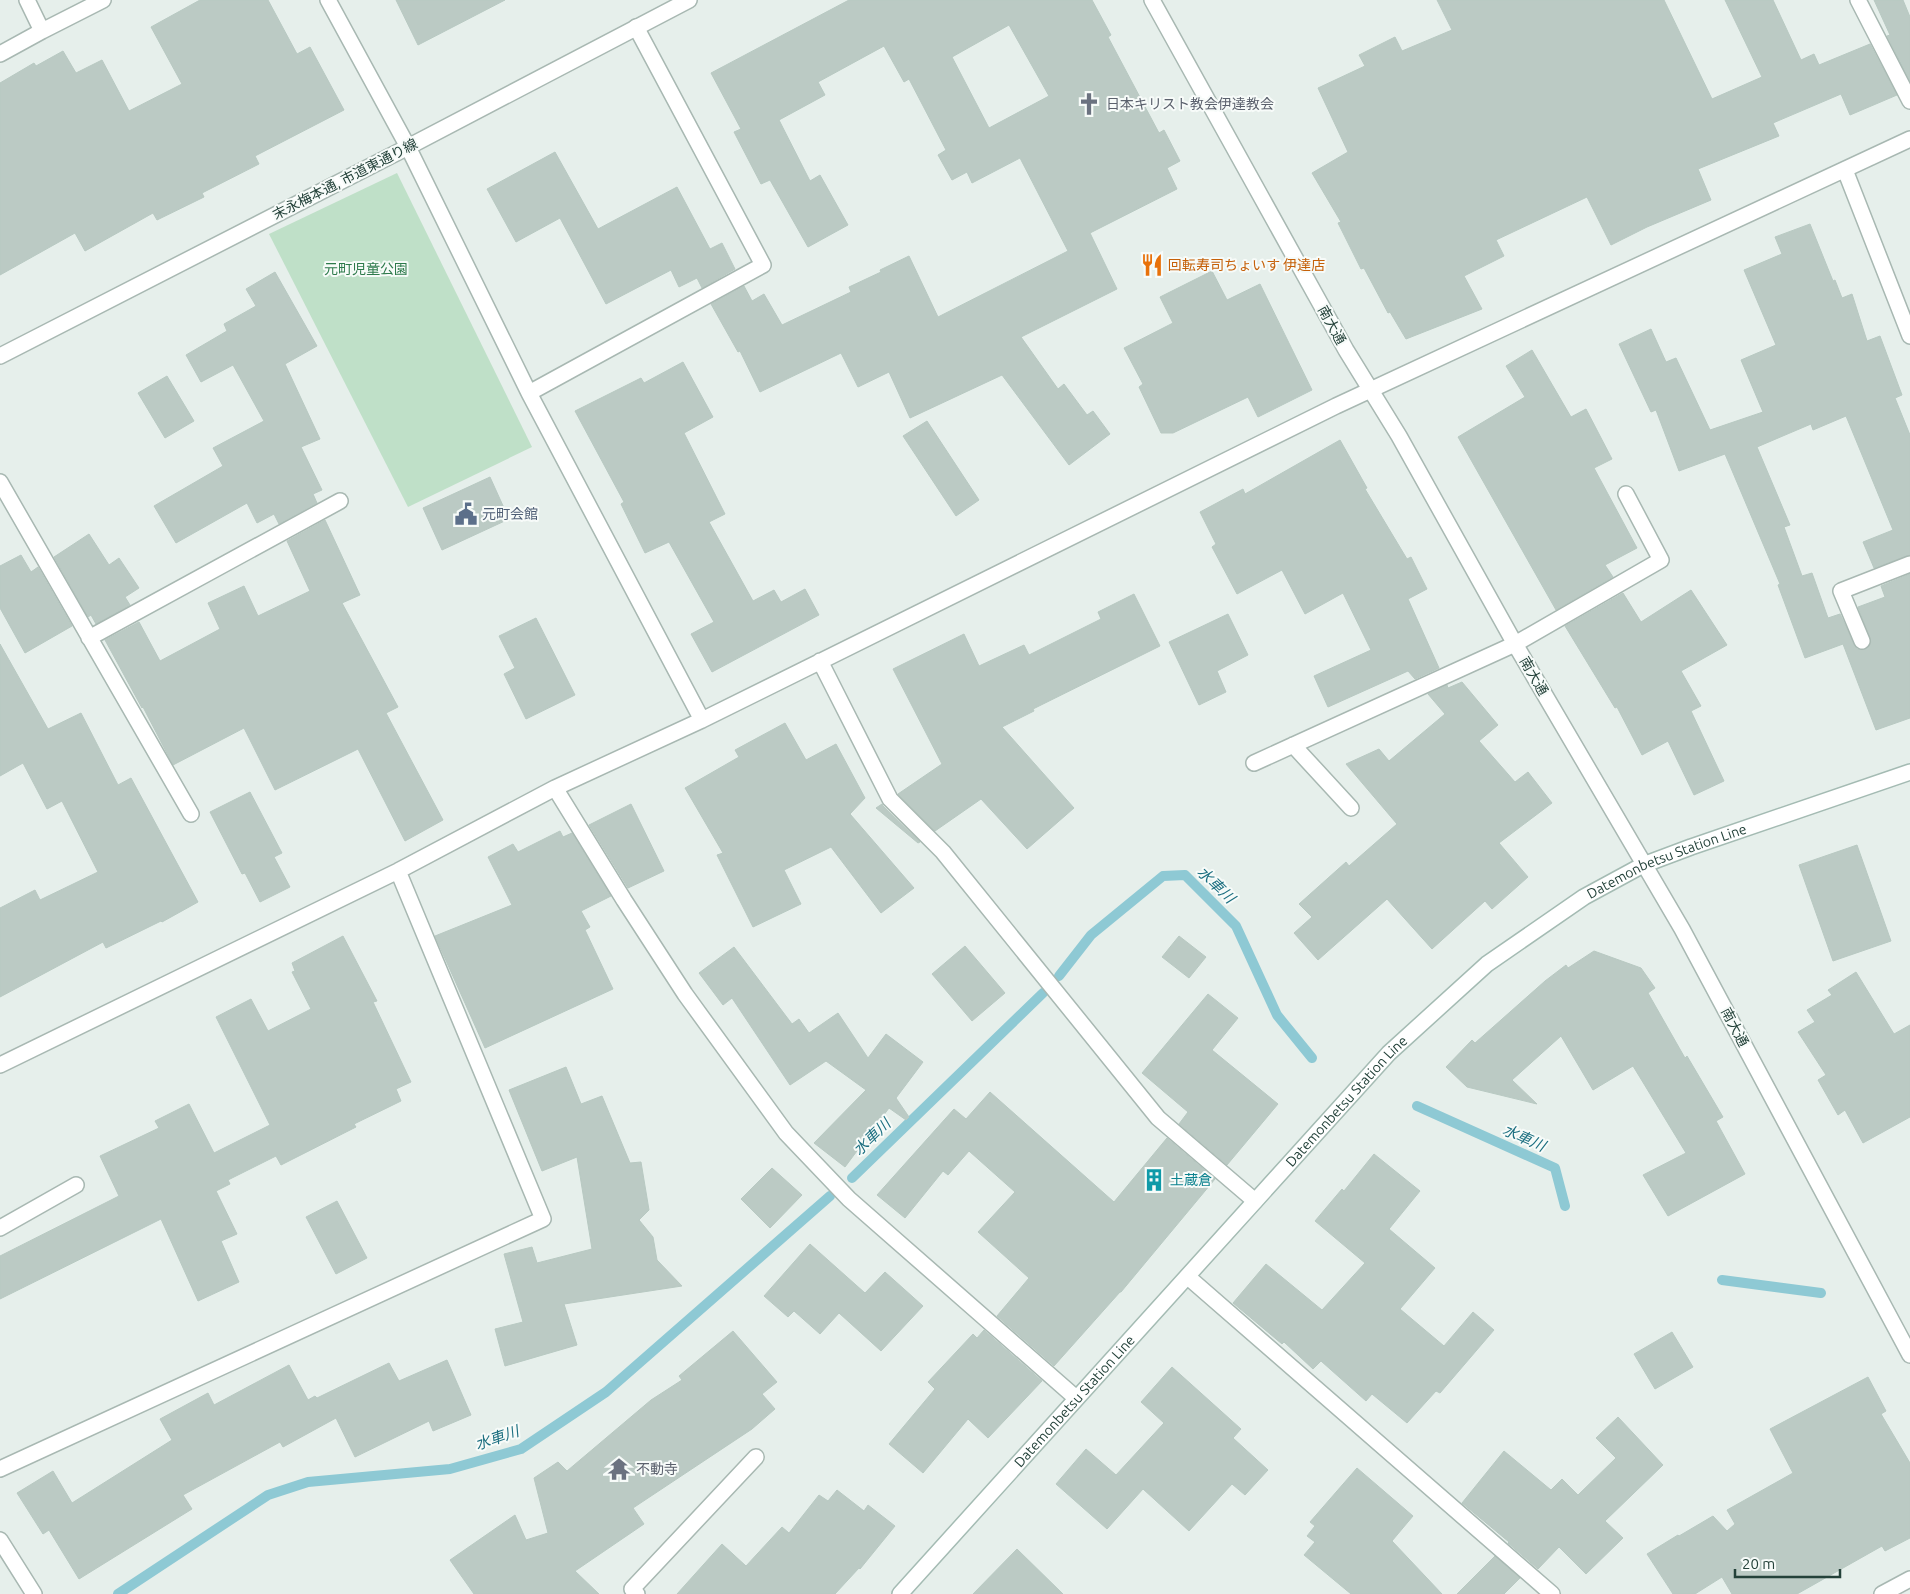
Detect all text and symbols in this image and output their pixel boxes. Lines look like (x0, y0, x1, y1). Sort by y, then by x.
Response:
church icon: 日本キリスト教会伊達教会 (1076, 91, 1102, 117)
place label: 日本キリスト教会伊達教会 (1106, 96, 1274, 112)
street label: 末永梅本通, 市道東通り線 (270, 135, 420, 223)
restaurant icon: 回転寿司ちょいす 伊達店 (1139, 252, 1165, 278)
place label: 回転寿司ちょいす 伊達店 (1168, 257, 1325, 273)
park label: 元町児童公園 (324, 261, 408, 277)
street label: 南大通 (1315, 303, 1349, 347)
public building icon: 元町会館 (453, 501, 479, 527)
place label: 元町会館 (482, 506, 538, 522)
street label: 南大通 (1517, 654, 1551, 698)
street label: Datemonbetsu Station Line (1584, 821, 1749, 902)
water label: 水車川 (1194, 863, 1240, 908)
street label: 南大通 (1718, 1005, 1752, 1049)
street label: Datemonbetsu Station Line (1282, 1032, 1410, 1170)
water label: 水車川 (850, 1114, 895, 1158)
water label: 水車川 (1500, 1121, 1550, 1155)
building icon: 土蔵倉 (1141, 1167, 1167, 1193)
place label: 土蔵倉 (1170, 1172, 1212, 1188)
street label: Datemonbetsu Station Line (1011, 1332, 1138, 1470)
water label: 水車川 (473, 1422, 523, 1453)
temple icon: 不動寺 (606, 1456, 632, 1482)
place label: 不動寺 (636, 1461, 678, 1477)
scale bar (1735, 1546, 1840, 1578)
text: 20 m (1742, 1555, 1775, 1572)

